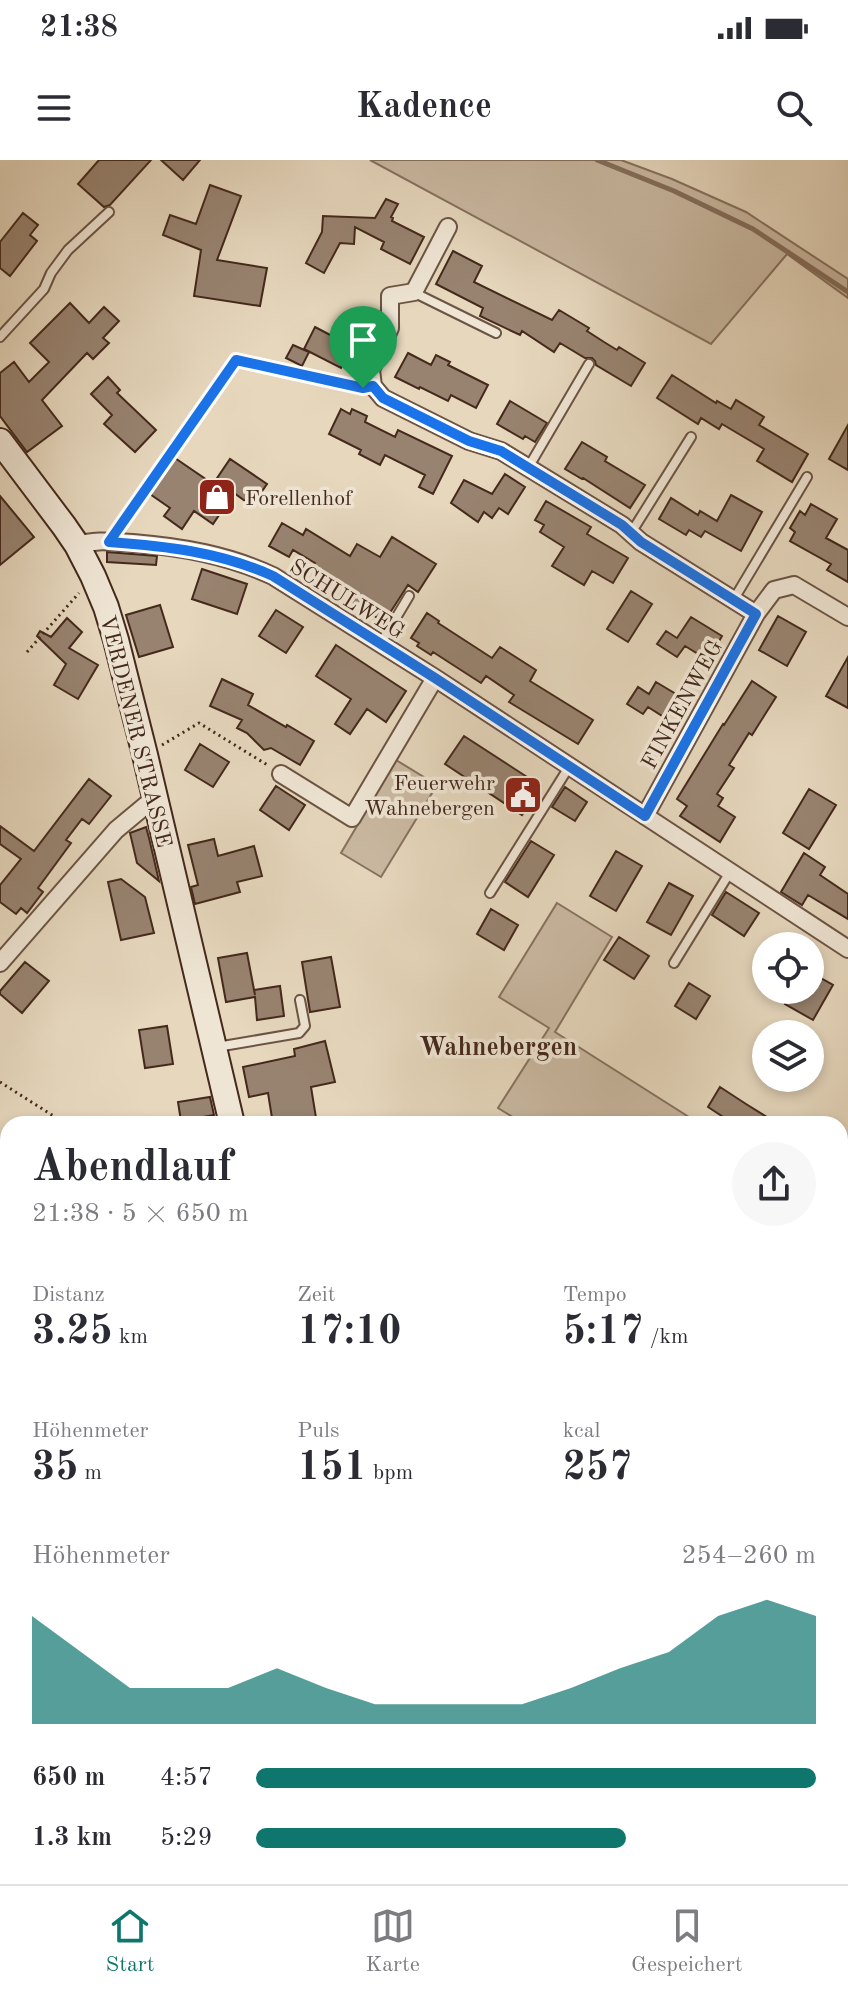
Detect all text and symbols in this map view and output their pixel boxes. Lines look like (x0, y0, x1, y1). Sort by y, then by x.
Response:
text: 21:38 (40, 13, 118, 43)
icon: menu (32, 86, 76, 130)
icon: search (772, 86, 816, 130)
text: Kadence (356, 90, 492, 126)
pin (329, 306, 397, 388)
icon: arrive (341, 318, 385, 362)
shop icon: Forellenhof (196, 476, 238, 518)
place label: Forellenhof (245, 488, 353, 510)
street label: SCHULWEG (286, 556, 408, 644)
street label: VERDENER STRASSE (96, 613, 175, 850)
street label: FINKENWEG (638, 637, 727, 773)
place label: Feuerwehr Wahnebergen (364, 773, 495, 820)
public building icon: Feuerwehr Wahnebergen (502, 774, 544, 816)
map controls (752, 932, 824, 1092)
button: locate (752, 932, 824, 1004)
button: layers (752, 1020, 824, 1092)
district label: Wahnebergen (419, 1035, 577, 1061)
button: share (732, 1142, 816, 1226)
text: Abendlauf (32, 1146, 233, 1190)
text: 21:38 · 5 × 650 m (32, 1201, 249, 1227)
text: Distanz (32, 1284, 105, 1306)
text: Zeit (297, 1284, 335, 1306)
text: Tempo (563, 1284, 627, 1306)
text: 3.25 (32, 1313, 113, 1353)
text: 17:10 (297, 1313, 401, 1353)
text: 5:17 (563, 1313, 643, 1353)
text: km (113, 1326, 148, 1348)
text: /km (643, 1326, 688, 1348)
text: Höhenmeter (32, 1420, 149, 1442)
text: Puls (297, 1420, 340, 1442)
text: kcal (563, 1420, 601, 1442)
text: 35 (32, 1449, 78, 1489)
text: 151 (297, 1449, 367, 1489)
text: 257 (563, 1449, 632, 1489)
text: m (78, 1462, 102, 1484)
text: bpm (367, 1462, 413, 1484)
text: Höhenmeter (32, 1543, 170, 1569)
text: 254–260 m (681, 1543, 816, 1569)
text: 650 m (32, 1765, 105, 1791)
text: 4:57 (160, 1765, 213, 1791)
text: 1.3 km (32, 1825, 112, 1851)
text: 5:29 (160, 1825, 213, 1851)
tab: Start (106, 1904, 154, 1979)
tab: Karte (366, 1904, 420, 1979)
tab: Gespeichert (631, 1904, 742, 1979)

